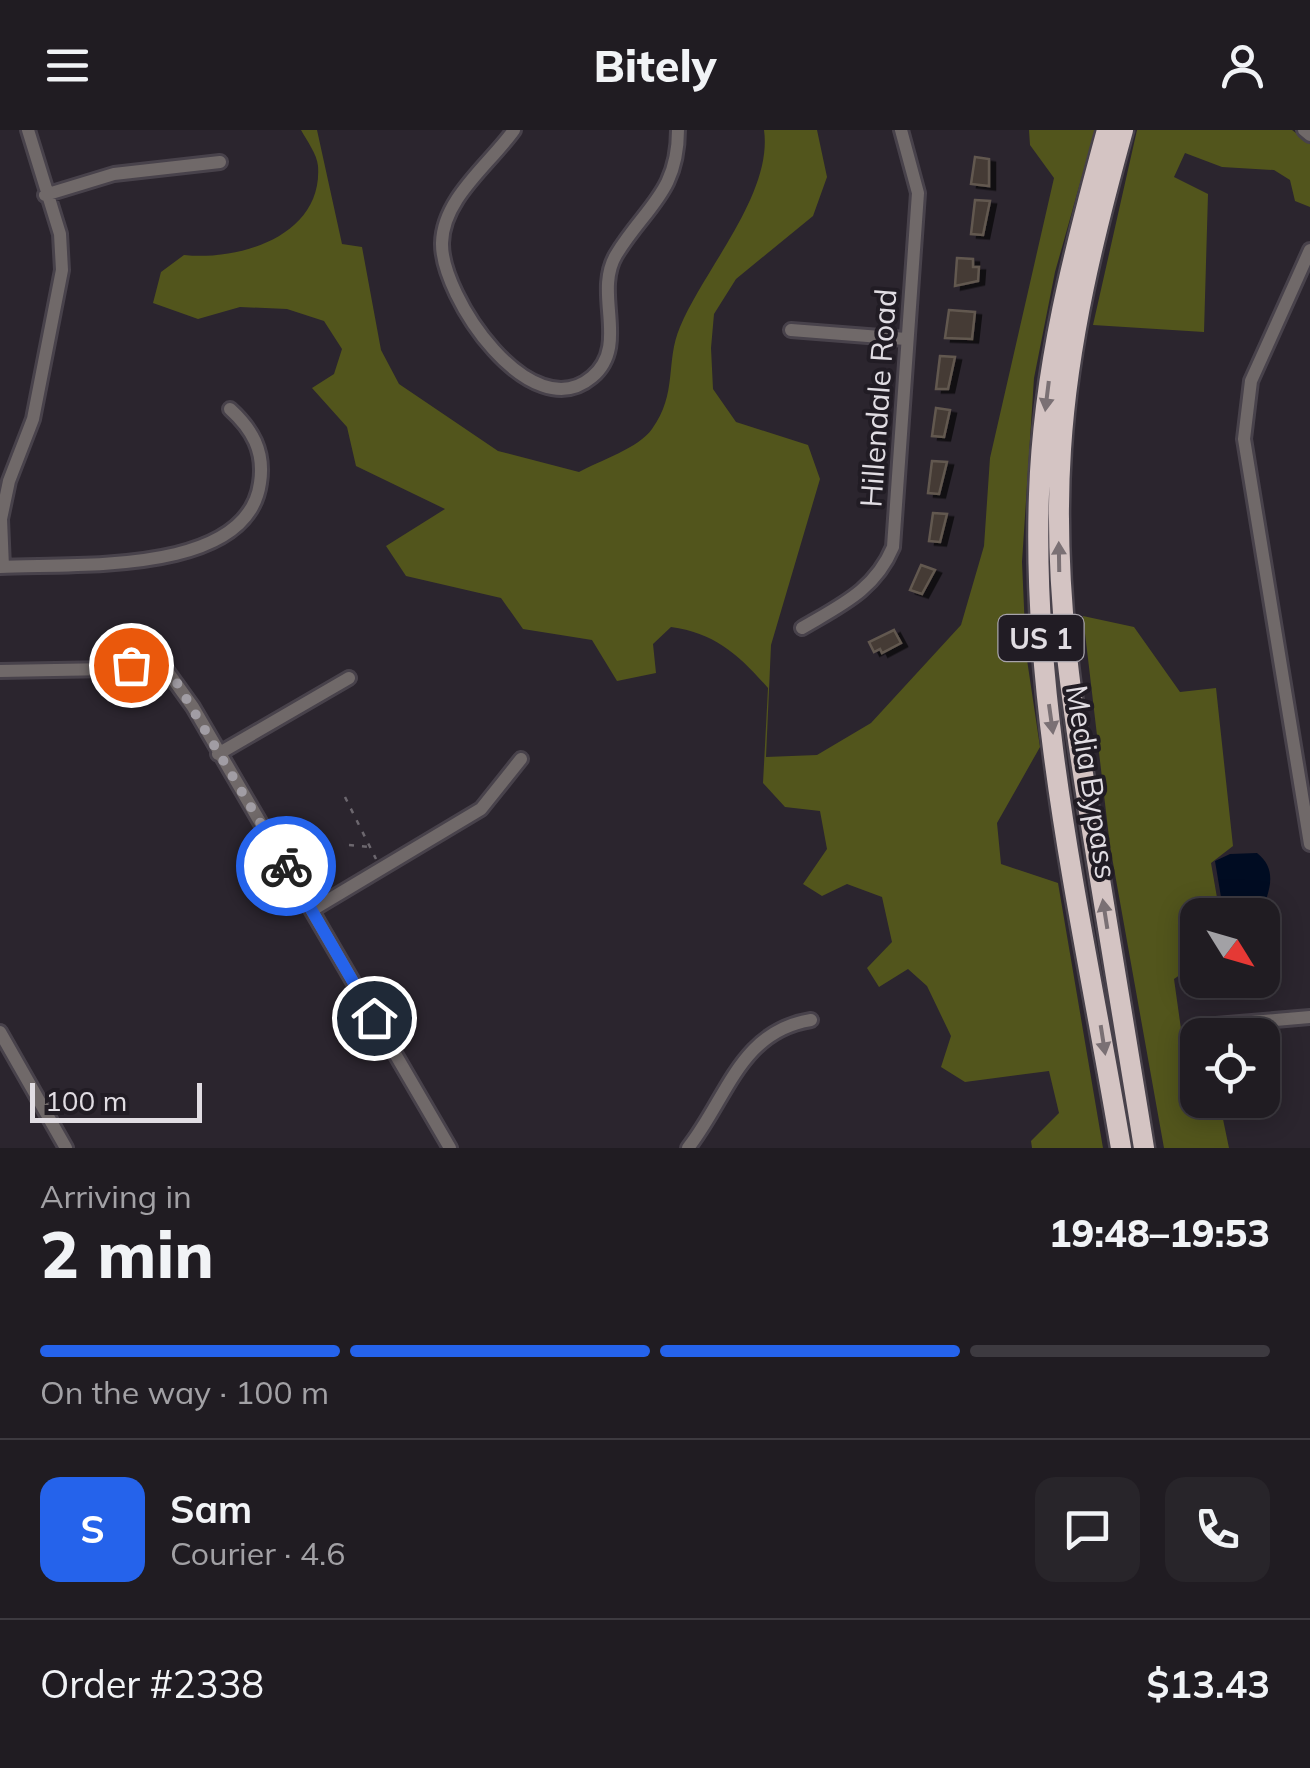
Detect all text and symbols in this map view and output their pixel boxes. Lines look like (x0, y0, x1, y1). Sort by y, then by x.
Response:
text: Bitely (593, 37, 717, 93)
icon: menu (40, 38, 95, 93)
icon: person (1215, 38, 1270, 93)
street label: Hillendale Road (851, 287, 905, 509)
one-way arrow (1039, 380, 1055, 412)
one-way arrow (1050, 541, 1066, 573)
road number: US 1 (998, 615, 1084, 661)
pin (89, 623, 174, 708)
icon: bag (104, 638, 159, 693)
street label: Media Bypass (1058, 683, 1126, 881)
one-way arrow (1043, 704, 1059, 736)
courier (236, 816, 336, 916)
icon: bike (259, 839, 314, 894)
one-way arrow (1097, 897, 1112, 929)
north arrow (1180, 898, 1280, 998)
map controls (1180, 898, 1280, 1118)
pin (332, 976, 417, 1061)
icon: home (347, 991, 402, 1046)
button: locate (1180, 1018, 1280, 1118)
one-way arrow (1096, 1025, 1111, 1057)
scale bar (30, 1078, 202, 1123)
text: 100 m (45, 1083, 127, 1118)
text: Arriving in (40, 1176, 192, 1216)
text: 19:48–19:53 (1049, 1209, 1270, 1257)
text: 2 min (40, 1213, 214, 1294)
text: On the way · 100 m (40, 1372, 329, 1412)
button: chat (1035, 1477, 1140, 1582)
button: phone (1165, 1477, 1270, 1582)
text: Sam (170, 1485, 252, 1533)
text: S (80, 1505, 105, 1553)
text: Courier · 4.6 (170, 1533, 346, 1573)
text: Order #2338 (40, 1660, 264, 1708)
text: $13.43 (1147, 1660, 1270, 1708)

